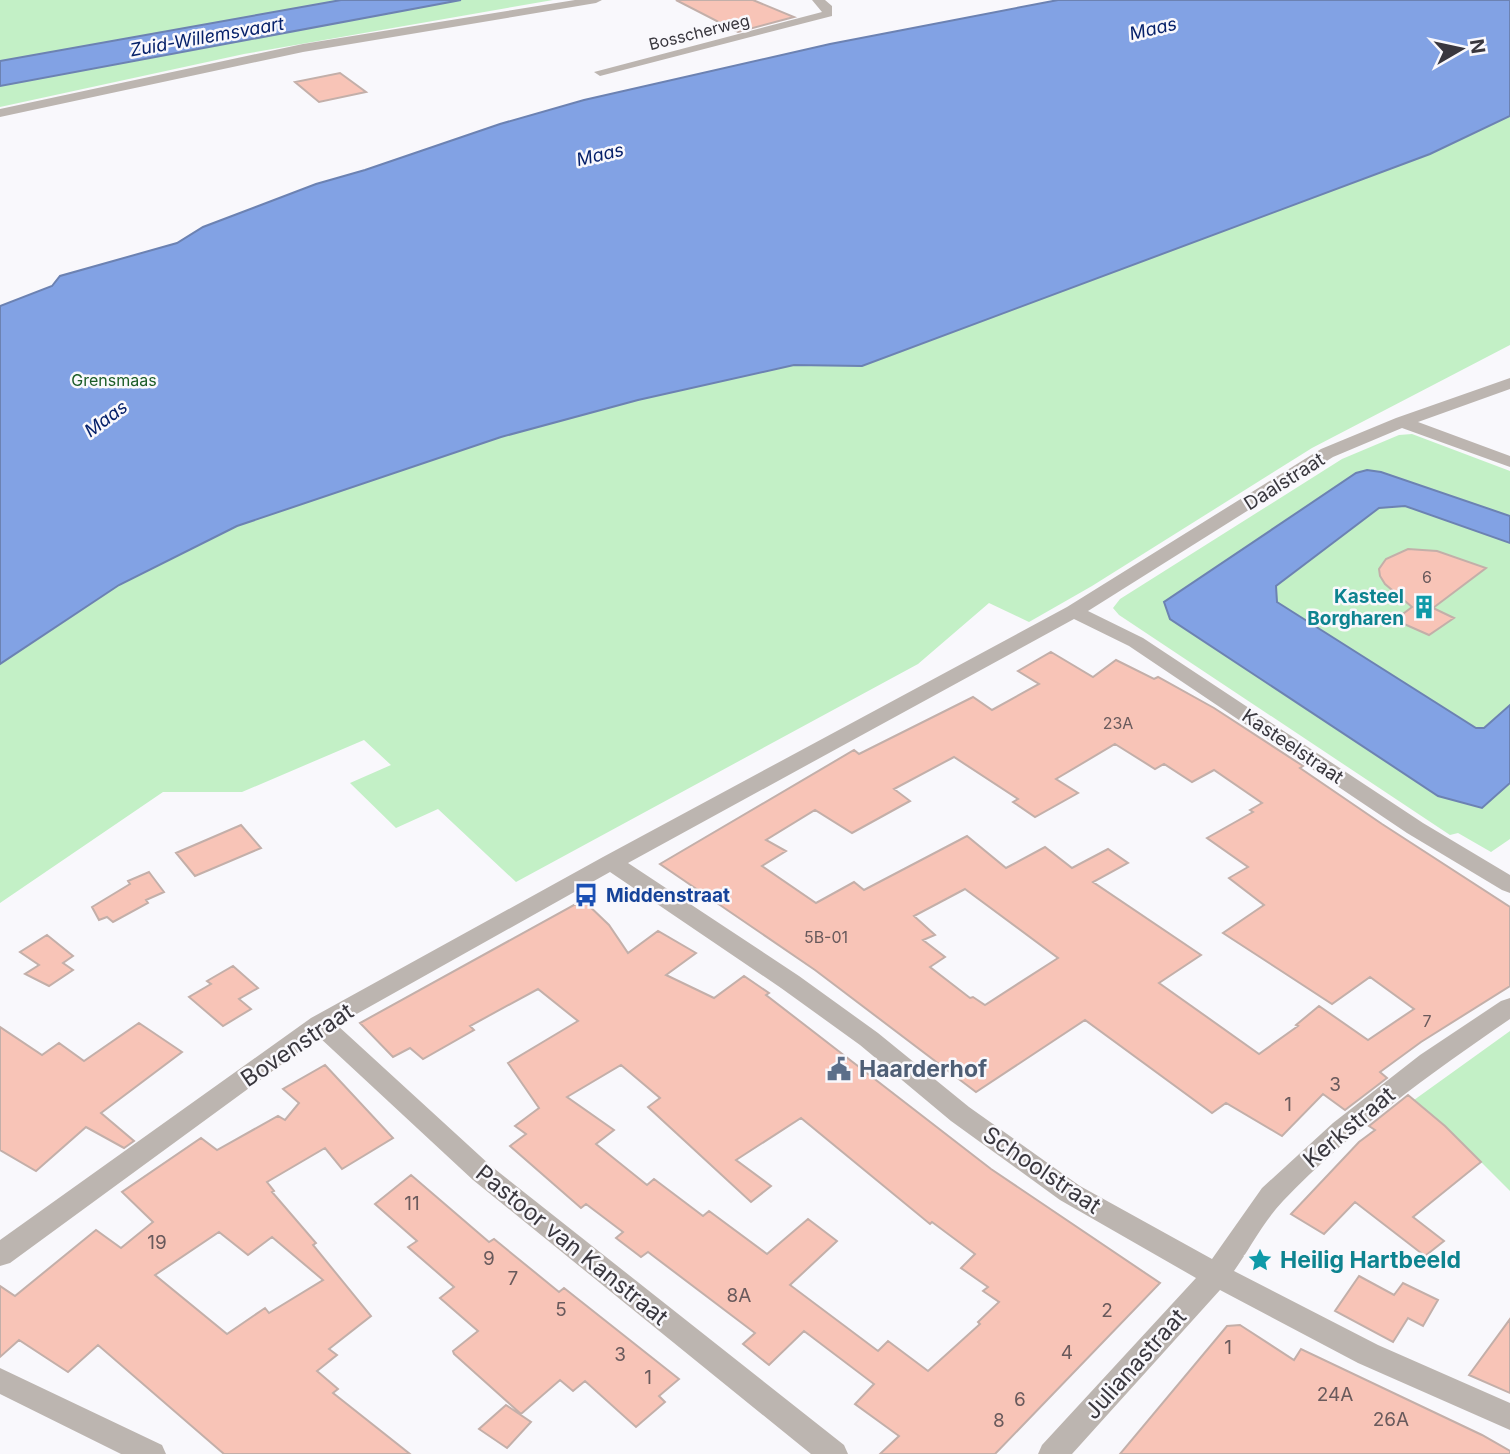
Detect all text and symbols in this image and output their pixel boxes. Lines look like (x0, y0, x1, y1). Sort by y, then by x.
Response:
street label: Bosscherweg (647, 10, 751, 54)
water label: Zuid-Willemsvaart (128, 12, 287, 60)
water label: Maas (1127, 13, 1179, 44)
north arrow (1426, 14, 1496, 84)
text: N (1465, 37, 1490, 55)
water label: Maas (574, 139, 626, 170)
park label: Grensmaas (71, 370, 157, 390)
water label: Maas (80, 396, 131, 441)
street label: Daalstraat (1240, 448, 1329, 515)
house number: 6 (1422, 567, 1432, 587)
place label: Kasteel Borgharen (1307, 585, 1404, 630)
building icon: Kasteel Borgharen (1410, 593, 1438, 621)
street label: Kasteelstraat (1238, 704, 1348, 789)
house number: 23A (1103, 713, 1133, 733)
bus stop icon: Middenstraat (572, 881, 600, 909)
place label: Middenstraat (606, 884, 730, 907)
house number: 5B-01 (804, 927, 848, 947)
street label: Bovenstraat (235, 997, 359, 1093)
house number: 7 (1422, 1011, 1432, 1031)
public building icon: Haarderhof (825, 1055, 853, 1083)
place label: Haarderhof (859, 1055, 987, 1083)
house number: 3 (1329, 1073, 1341, 1096)
street label: Kerkstraat (1297, 1080, 1401, 1173)
house number: 1 (1284, 1093, 1292, 1116)
street label: Schoolstraat (978, 1120, 1107, 1220)
street label: Pastoor van Kanstraat (470, 1159, 674, 1331)
house number: 11 (404, 1192, 420, 1215)
house number: 19 (147, 1231, 167, 1254)
place icon: Heilig Hartbeeld (1246, 1246, 1274, 1274)
place label: Heilig Hartbeeld (1280, 1246, 1461, 1274)
house number: 9 (483, 1247, 495, 1270)
house number: 7 (508, 1267, 518, 1290)
house number: 8A (727, 1284, 751, 1307)
house number: 5 (555, 1298, 567, 1321)
house number: 2 (1101, 1299, 1113, 1322)
street label: Julianastraat (1078, 1303, 1192, 1425)
house number: 1 (1224, 1336, 1232, 1359)
house number: 4 (1061, 1341, 1073, 1364)
house number: 3 (614, 1343, 626, 1366)
house number: 1 (644, 1366, 652, 1389)
house number: 24A (1317, 1383, 1353, 1406)
house number: 6 (1014, 1388, 1026, 1411)
house number: 26A (1373, 1408, 1409, 1431)
house number: 8 (993, 1409, 1005, 1432)

